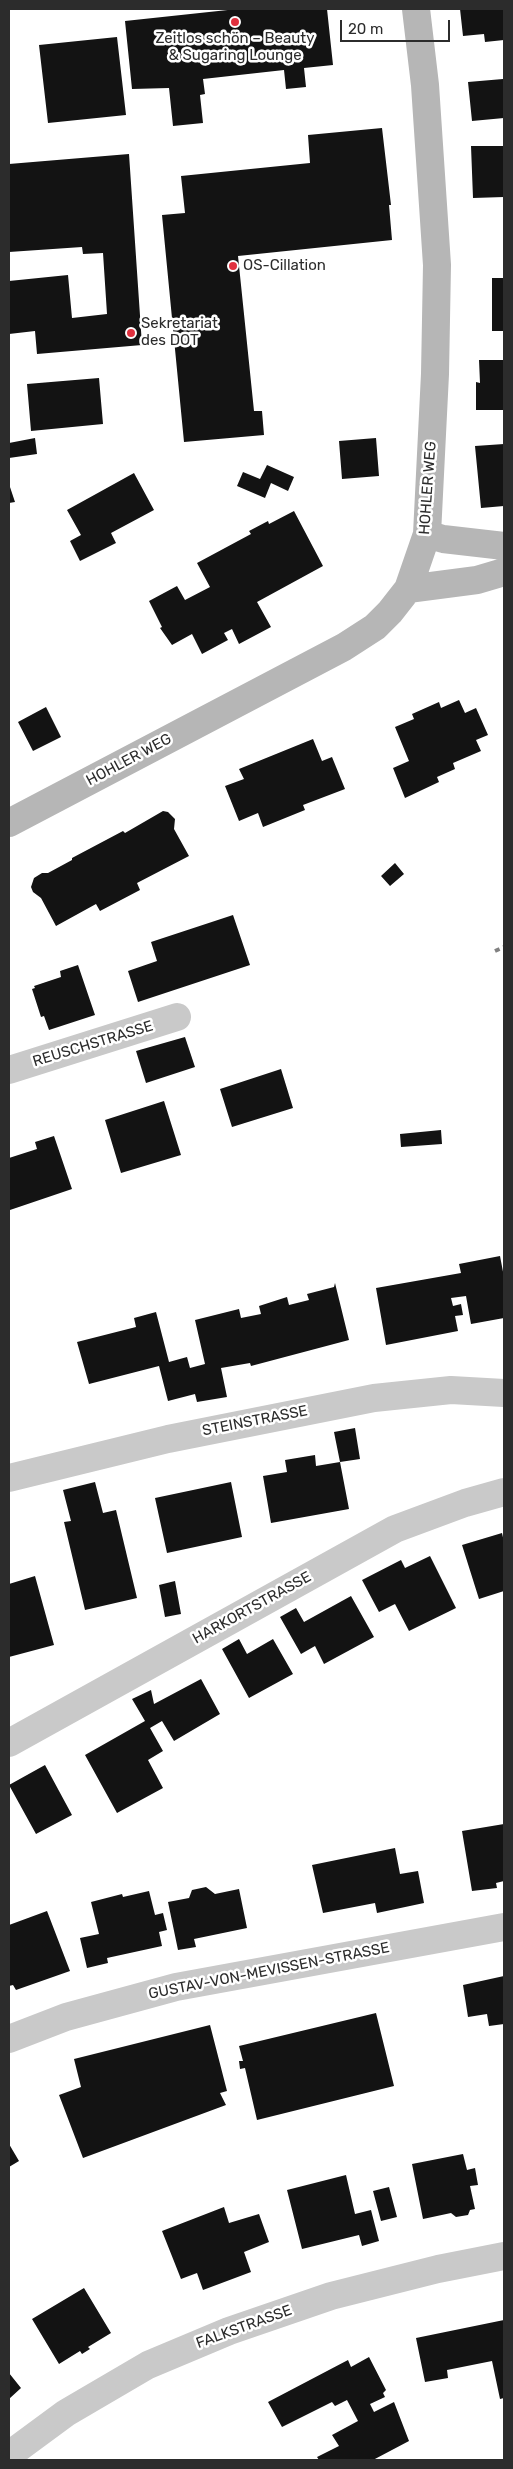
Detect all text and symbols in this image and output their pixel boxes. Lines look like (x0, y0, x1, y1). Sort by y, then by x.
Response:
scale bar (343, 10, 453, 42)
marker: Zeitlos schön – Beauty & Sugaring Lounge (229, 16, 241, 28)
text: 20 m (348, 20, 383, 38)
place label: Zeitlos schön – Beauty & Sugaring Lounge (156, 30, 314, 65)
place label: OS-Cillation (243, 257, 326, 275)
marker: OS-Cillation (227, 260, 239, 272)
place label: Sekretariat des DOT (141, 315, 218, 350)
marker: Sekretariat des DOT (125, 327, 137, 339)
street label: HOHLER WEG (416, 441, 440, 535)
street label: HOHLER WEG (83, 730, 175, 790)
street label: REUSCHSTRASSE (31, 1017, 155, 1071)
street label: STEINSTRASSE (201, 1402, 309, 1440)
street label: HARKORTSTRASSE (190, 1568, 314, 1648)
street label: GUSTAV-VON-MEVISSEN-STRASSE (147, 1939, 391, 2003)
street label: FALKSTRASSE (194, 2301, 294, 2353)

